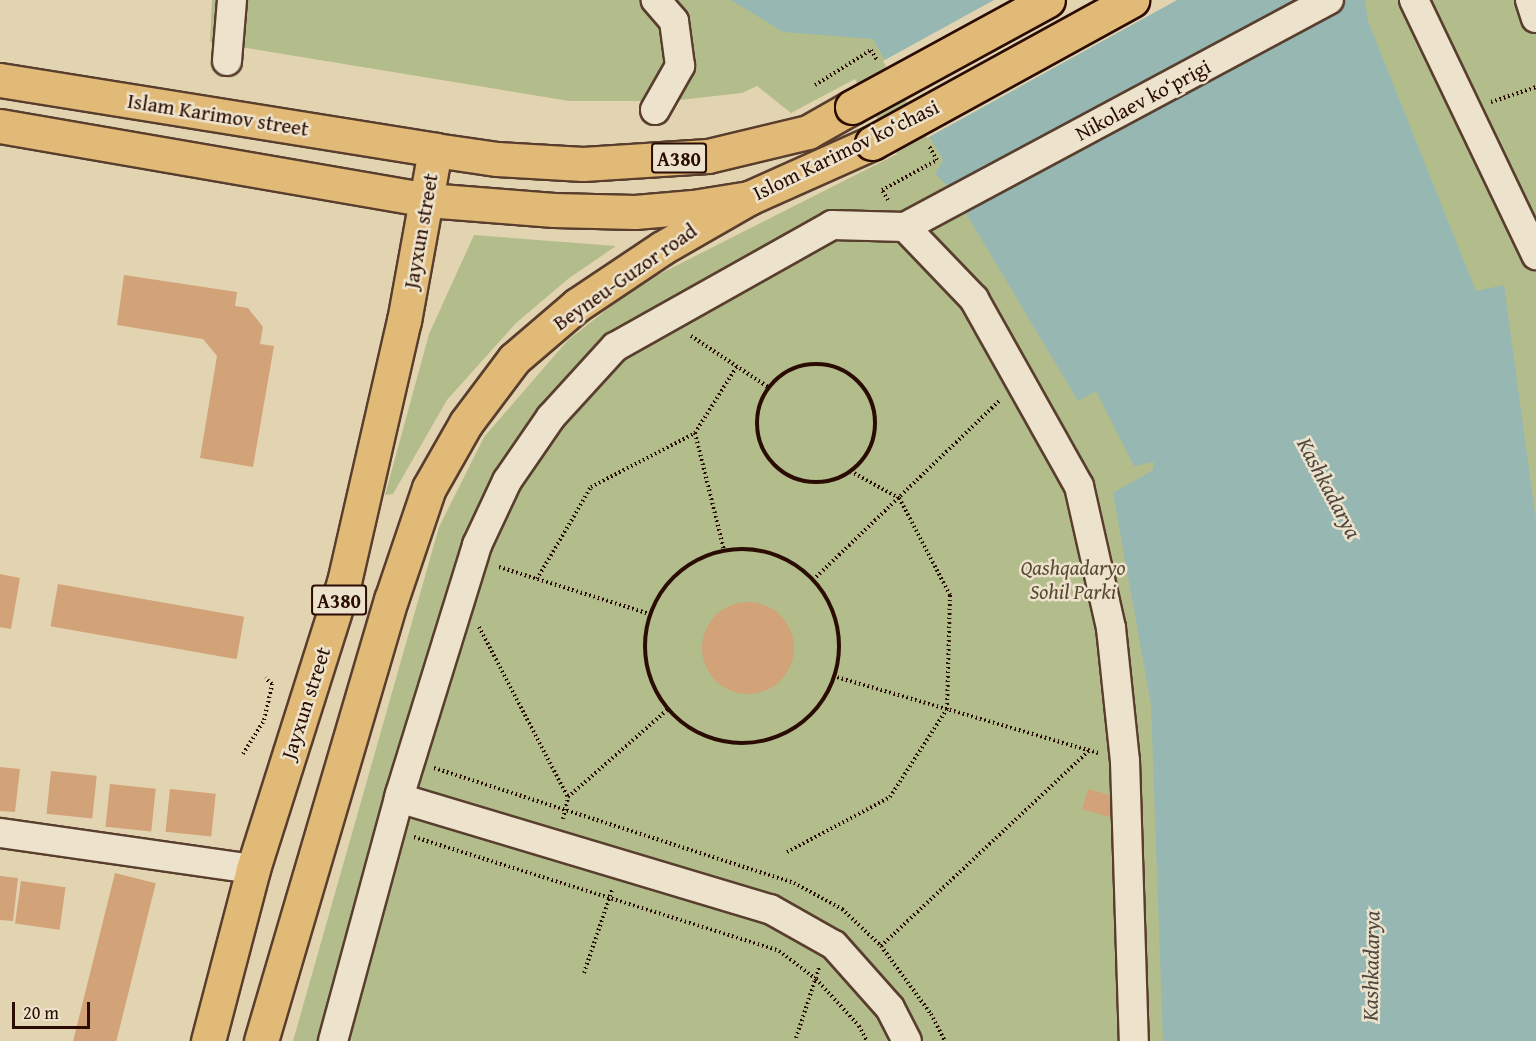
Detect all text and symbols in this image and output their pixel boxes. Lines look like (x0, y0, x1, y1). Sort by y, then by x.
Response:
street label: Nikolaev ko‘prigi (1071, 54, 1215, 146)
street label: Islam Karimov street (126, 88, 310, 142)
street label: Islom Karimov ko‘chasi (749, 94, 943, 206)
road number: A380 (650, 141, 708, 175)
street label: Jayxun street (398, 171, 444, 291)
street label: Beyneu-Guzor road (548, 218, 702, 336)
water label: Kashkadarya (1291, 433, 1367, 543)
park label: Qashqadaryo Sohil Parki (1021, 555, 1125, 605)
road number: A380 (310, 583, 368, 617)
street label: Jayxun street (276, 644, 336, 762)
water label: Kashkadarya (1357, 911, 1385, 1021)
scale bar (15, 990, 93, 1028)
text: 20 m (23, 999, 59, 1026)

